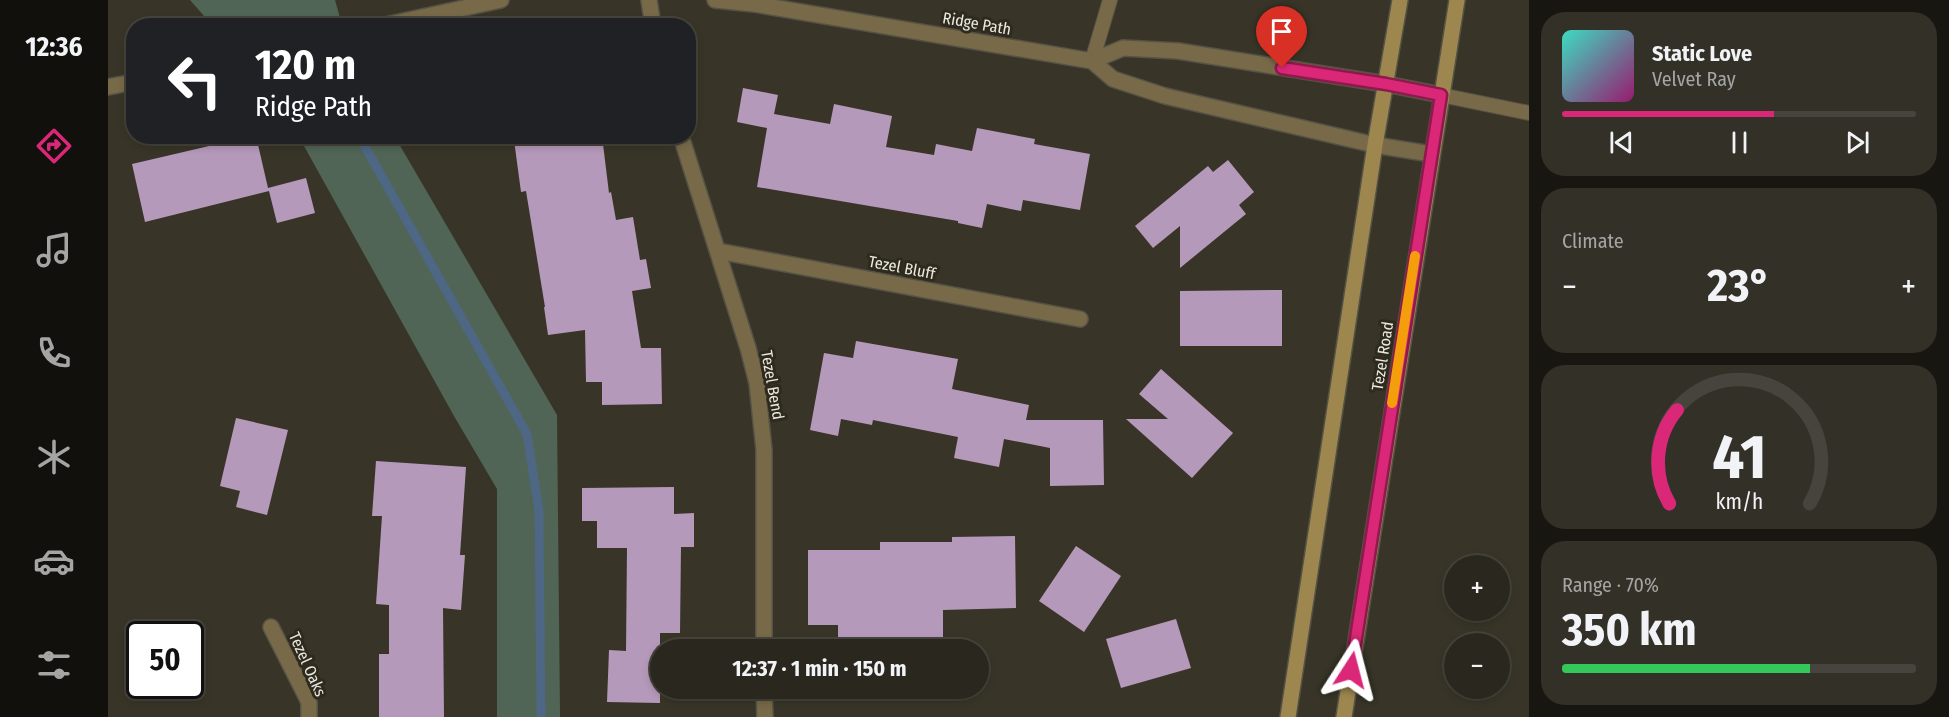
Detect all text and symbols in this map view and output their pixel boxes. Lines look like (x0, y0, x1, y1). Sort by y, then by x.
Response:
pin (1256, 6, 1307, 68)
street label: Ridge Path (941, 8, 1013, 39)
icon: arrive (1265, 15, 1298, 48)
text: 12:36 (25, 31, 83, 63)
text: 120 m (255, 40, 356, 90)
text: Static Love (1652, 40, 1752, 67)
icon: left (156, 42, 234, 120)
text: Velvet Ray (1652, 67, 1736, 91)
text: Ridge Path (255, 91, 372, 123)
icon: directions (33, 125, 75, 167)
icon: previous (1605, 126, 1638, 159)
icon: pause (1723, 126, 1756, 159)
icon: next (1841, 126, 1874, 159)
icon: music (33, 229, 75, 271)
text: Climate (1562, 229, 1624, 253)
street label: Tezel Bluff (867, 252, 938, 283)
text: 23° (1707, 259, 1771, 313)
text: − (1562, 267, 1577, 307)
text: + (1901, 267, 1916, 307)
street label: Tezel Road (1368, 320, 1397, 392)
icon: phone (33, 332, 75, 374)
street label: Tezel Bend (757, 349, 788, 421)
text: 41 (1712, 420, 1766, 495)
icon: climate (33, 436, 75, 478)
text: km/h (1715, 489, 1763, 515)
icon: car (33, 540, 75, 582)
map controls (1444, 555, 1510, 699)
button: + (1444, 555, 1510, 621)
text: Range · 70% (1562, 573, 1659, 597)
text: 350 km (1562, 603, 1697, 657)
speed limit sign: 50 (126, 621, 204, 699)
street label: Tezel Oaks (285, 629, 330, 699)
button: − (1444, 633, 1510, 699)
position arrow (1319, 638, 1383, 702)
icon: filters (33, 644, 75, 686)
text: 12:37 · 1 min · 150 m (732, 655, 907, 682)

